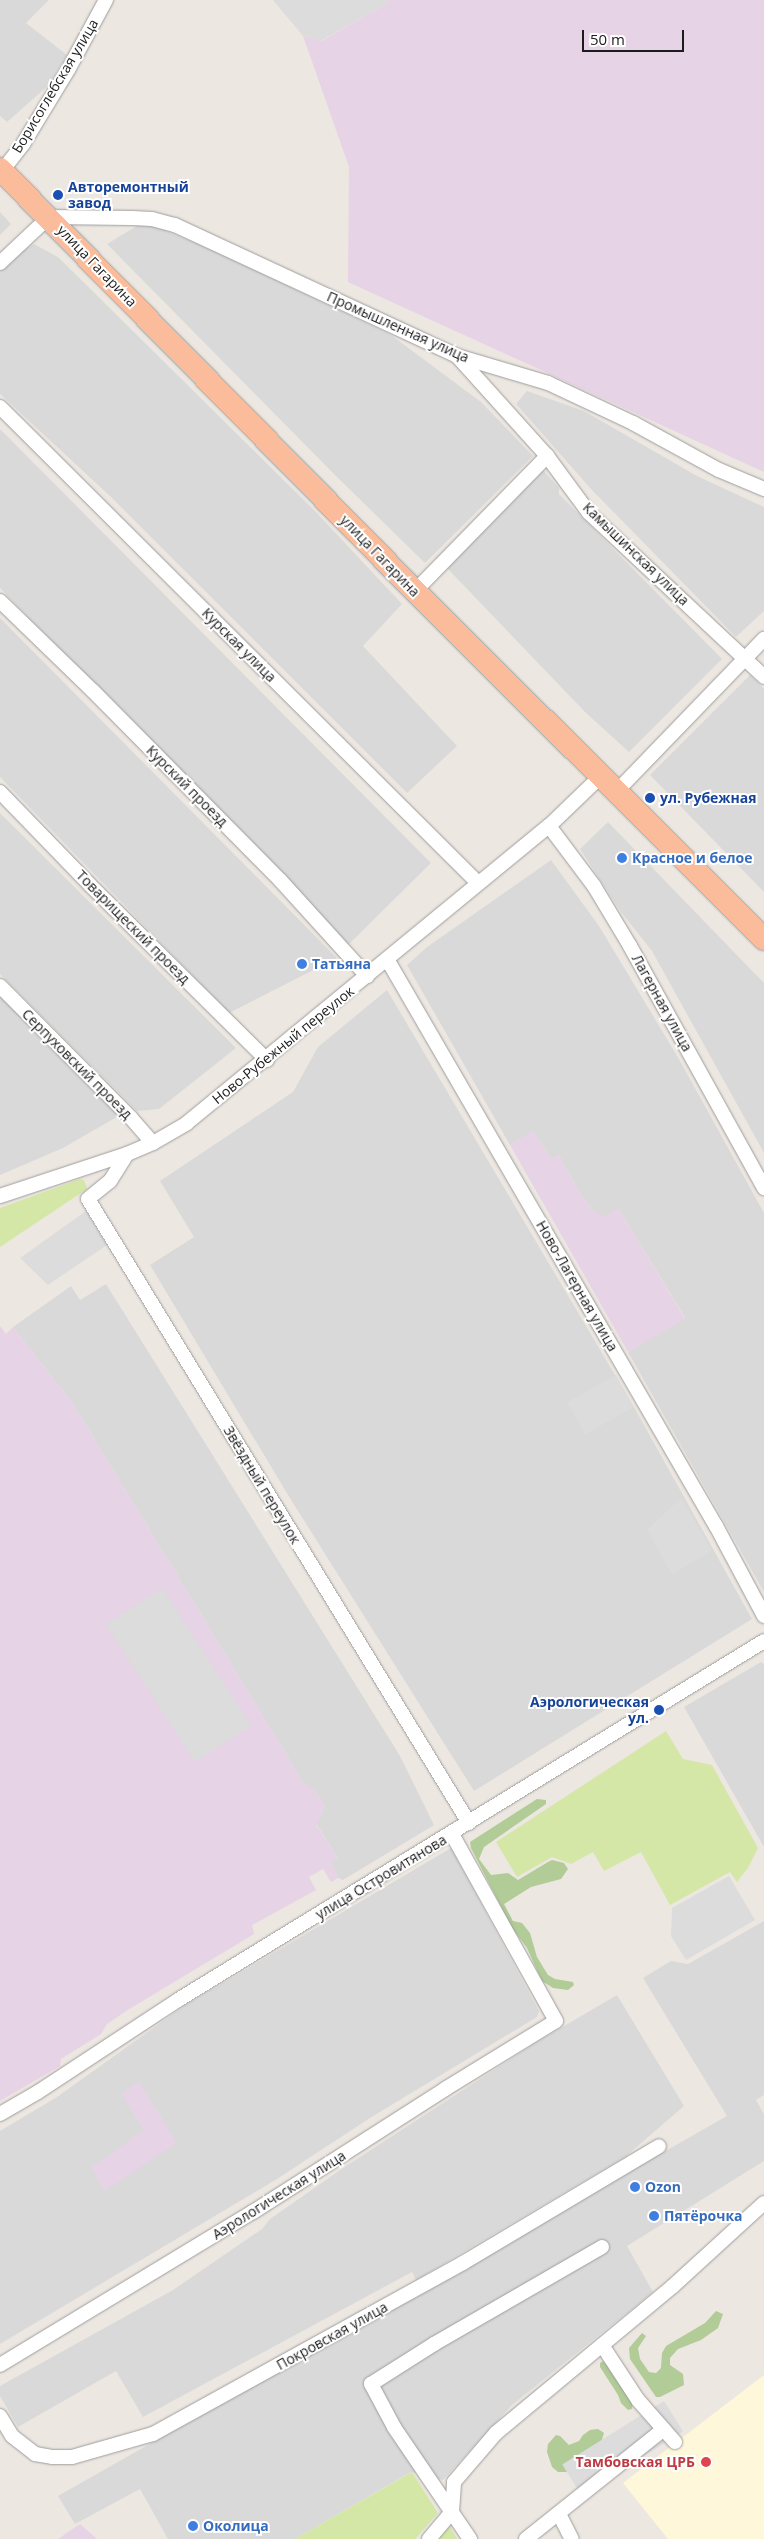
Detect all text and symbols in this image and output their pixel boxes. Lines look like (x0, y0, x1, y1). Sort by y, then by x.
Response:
street label: Борисоглебская улица (8, 16, 102, 156)
scale bar (584, 20, 686, 52)
text: 50 m (590, 29, 625, 49)
place label: Авторемонтный завод (68, 179, 189, 212)
marker: Авторемонтный завод (52, 189, 64, 201)
street label: улица Гагарина (54, 222, 140, 310)
street label: Промышленная улица (324, 288, 472, 366)
street label: Камышинская улица (579, 499, 693, 609)
street label: улица Гагарина (337, 512, 423, 600)
street label: Курская улица (199, 605, 279, 685)
street label: Курский проезд (143, 742, 231, 830)
place label: ул. Рубежная (660, 790, 757, 806)
marker: ул. Рубежная (644, 792, 656, 804)
place label: Красное и белое (632, 850, 752, 866)
marker: Красное и белое (616, 852, 628, 864)
street label: Товарищеский проезд (73, 867, 193, 987)
street label: Лагерная улица (628, 951, 696, 1055)
place label: Татьяна (312, 956, 371, 972)
marker: Татьяна (296, 958, 308, 970)
street label: Ново-Рубежный переулок (209, 983, 357, 1107)
street label: Серпуховский проезд (19, 1006, 135, 1122)
street label: Ново-Лагерная улица (533, 1218, 621, 1354)
street label: Звёздный переулок (220, 1423, 304, 1547)
place label: Аэрологическая ул. (530, 1694, 649, 1726)
marker: Аэрологическая ул. (653, 1704, 665, 1716)
street label: улица Островитянова (313, 1831, 449, 1923)
street label: Аэрологическая улица (209, 2147, 349, 2243)
place label: Ozon (645, 2179, 681, 2195)
marker: Ozon (629, 2181, 641, 2193)
place label: Пятёрочка (664, 2208, 743, 2224)
marker: Пятёрочка (648, 2210, 660, 2222)
street label: Покровская улица (274, 2298, 390, 2374)
place label: Тамбовская ЦРБ (576, 2454, 695, 2470)
marker: Тамбовская ЦРБ (699, 2455, 713, 2469)
place label: Околица (203, 2518, 269, 2534)
marker: Околица (187, 2520, 199, 2532)

